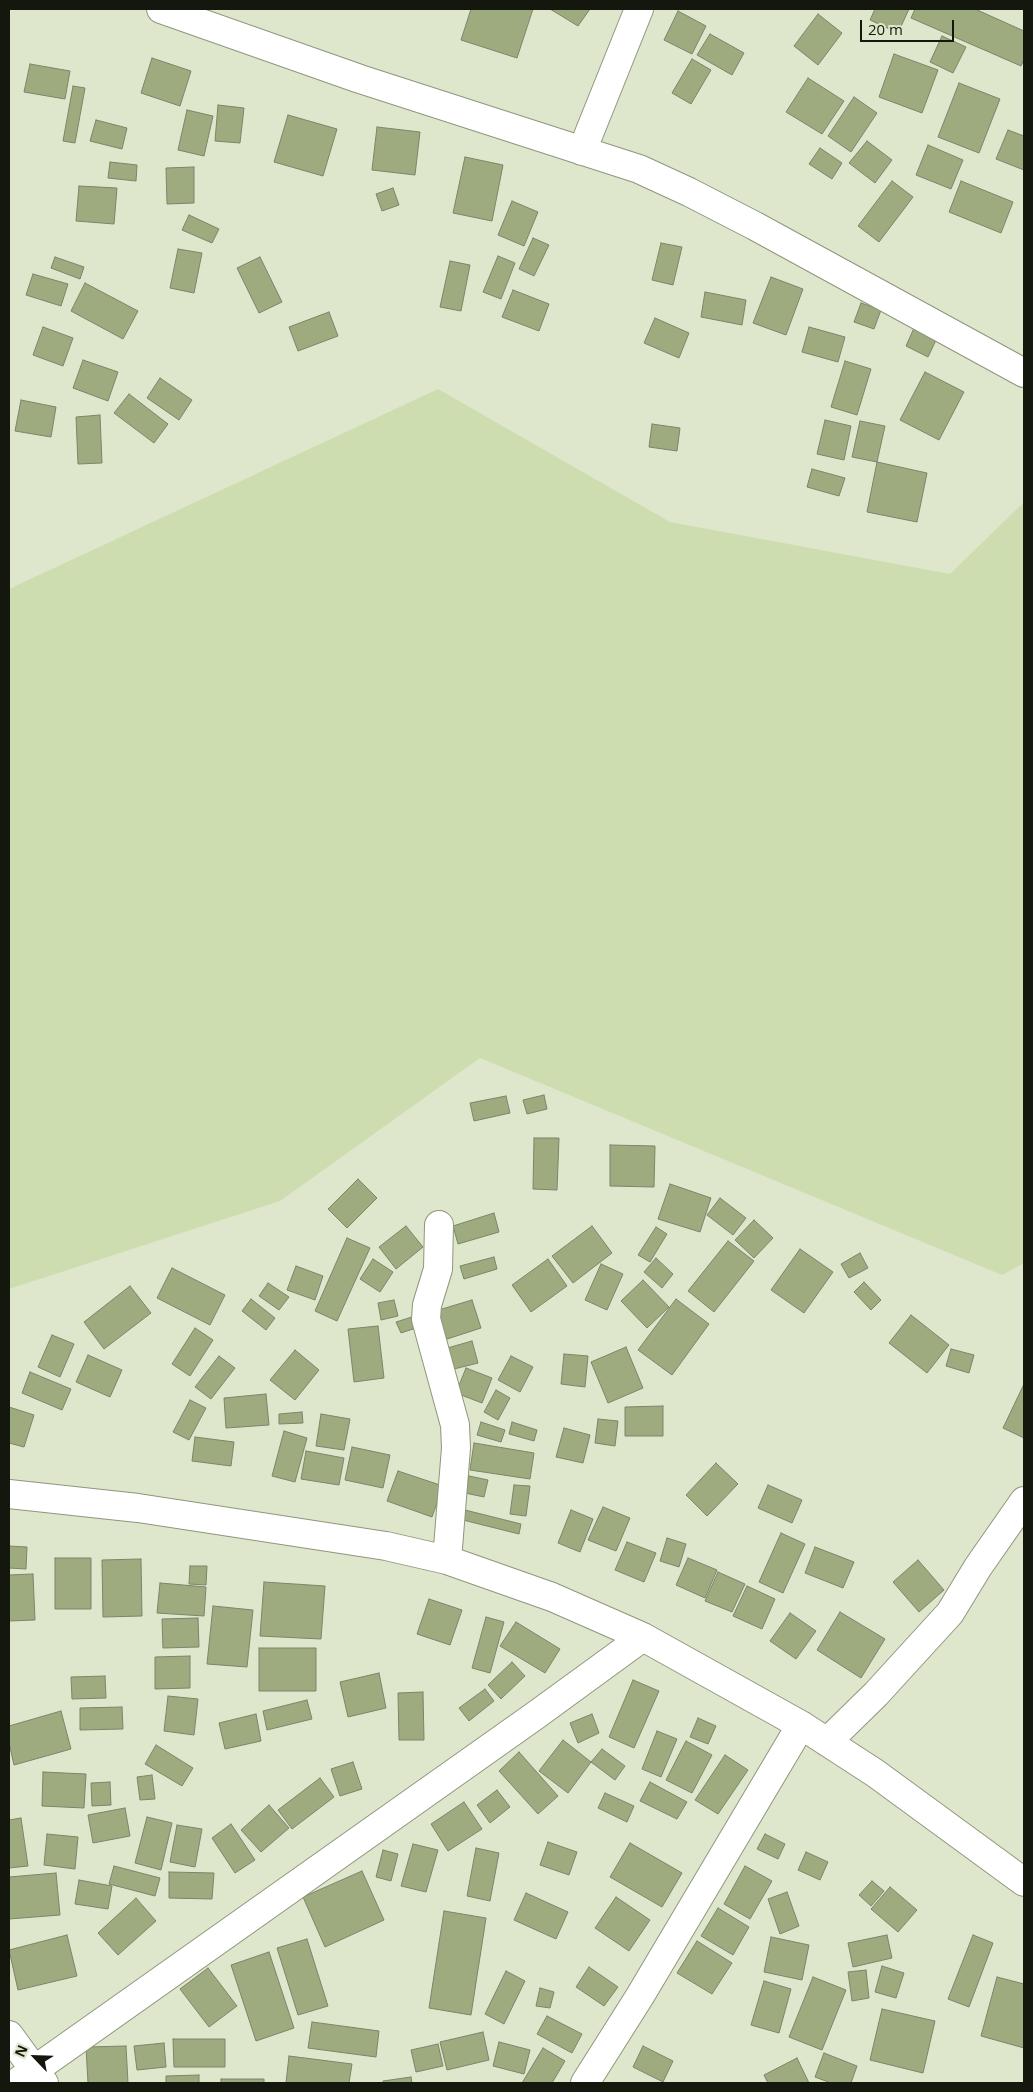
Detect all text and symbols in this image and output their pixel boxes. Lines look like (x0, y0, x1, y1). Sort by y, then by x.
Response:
scale bar (863, 10, 957, 42)
text: 20 m (868, 19, 903, 39)
north arrow (10, 2032, 60, 2082)
text: N (10, 2042, 32, 2060)

